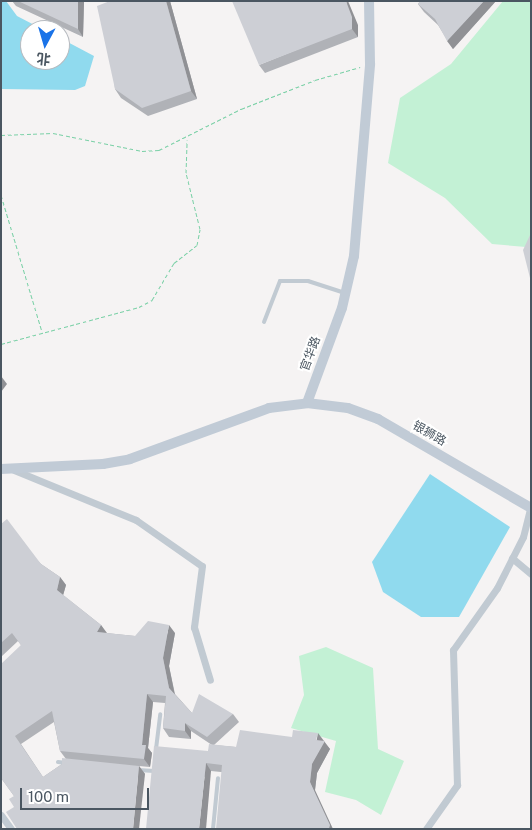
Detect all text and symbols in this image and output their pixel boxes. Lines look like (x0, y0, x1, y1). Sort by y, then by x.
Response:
north arrow (20, 20, 70, 70)
text: 北 (36, 50, 51, 68)
street label: 官华路 (298, 335, 324, 373)
street label: 银狮路 (410, 419, 448, 449)
scale bar (22, 778, 151, 810)
text: 100 m (28, 788, 69, 805)

